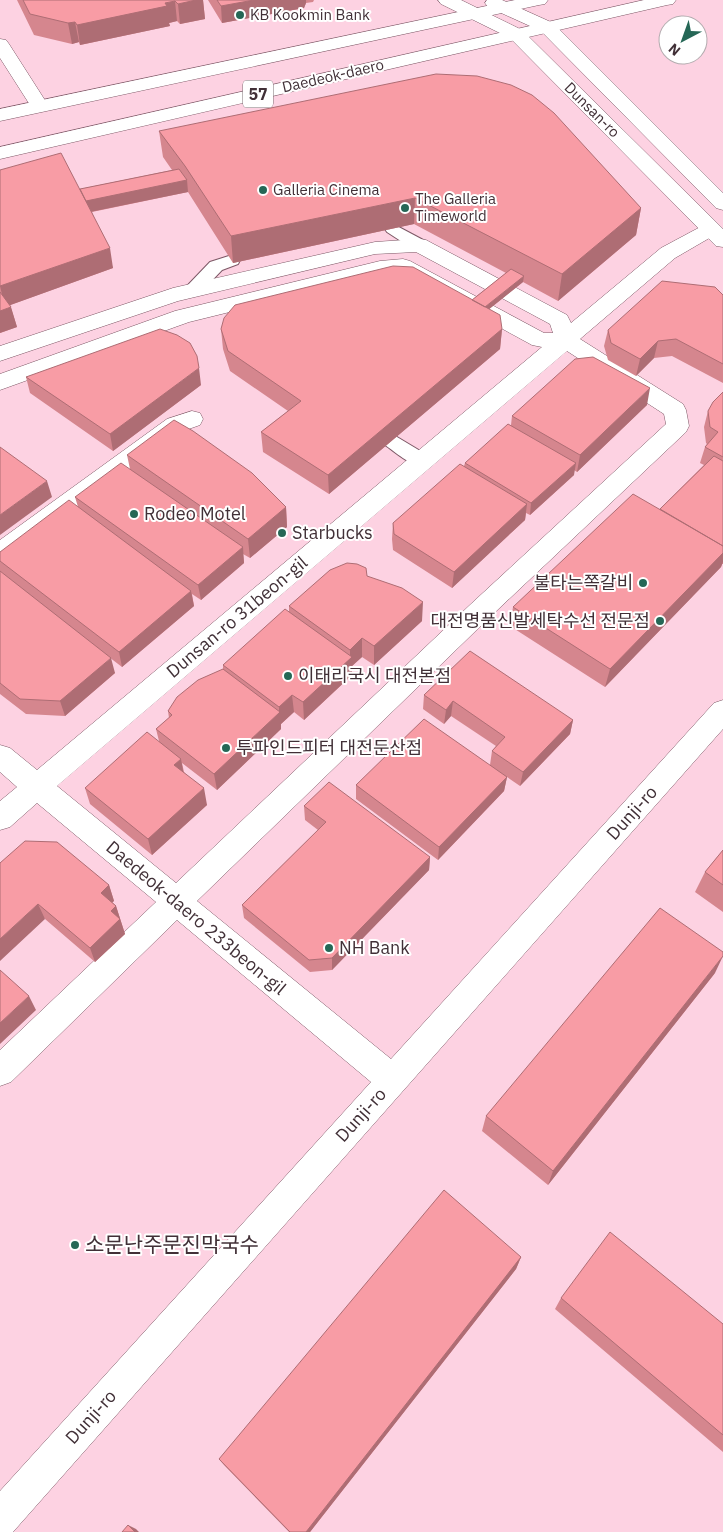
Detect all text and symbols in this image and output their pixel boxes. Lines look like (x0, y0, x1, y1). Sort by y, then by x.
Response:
place label: KB Kookmin Bank (250, 5, 370, 24)
marker: KB Kookmin Bank (234, 9, 246, 21)
north arrow (658, 15, 708, 65)
text: N (665, 40, 684, 60)
street label: Daedeok-daero (280, 55, 386, 96)
street label: Dunsan-ro (561, 78, 624, 141)
road number: 57 (243, 80, 273, 108)
place label: Galleria Cinema (273, 180, 380, 199)
marker: Galleria Cinema (257, 184, 269, 196)
place label: The Galleria Timeworld (415, 189, 496, 225)
marker: The Galleria Timeworld (399, 202, 411, 214)
place label: Rodeo Motel (144, 502, 246, 525)
marker: Rodeo Motel (128, 508, 140, 520)
place label: Starbucks (292, 521, 373, 544)
marker: Starbucks (276, 527, 288, 539)
street label: Dunsan-ro 31beon-gil (161, 551, 312, 682)
place label: 불타는쪽갈비 (534, 571, 633, 594)
marker: 불타는쪽갈비 (637, 577, 649, 589)
place label: 대전명품신발세탁수선 전문점 (430, 609, 650, 632)
marker: 대전명품신발세탁수선 전문점 (654, 615, 666, 627)
place label: 이태리국시 대전본점 (298, 664, 451, 687)
marker: 이태리국시 대전본점 (282, 670, 294, 682)
place label: 투파인드피터 대전둔산점 (236, 736, 422, 759)
marker: 투파인드피터 대전둔산점 (220, 742, 232, 754)
street label: Dunji-ro (601, 781, 662, 845)
street label: Daedeok-daero 233beon-gil (102, 836, 291, 1000)
place label: NH Bank (339, 936, 410, 959)
marker: NH Bank (323, 942, 335, 954)
street label: Dunji-ro (330, 1083, 391, 1147)
place label: 소문난주문진막국수 (85, 1230, 259, 1258)
marker: 소문난주문진막국수 (69, 1239, 81, 1251)
street label: Dunji-ro (60, 1385, 121, 1449)

